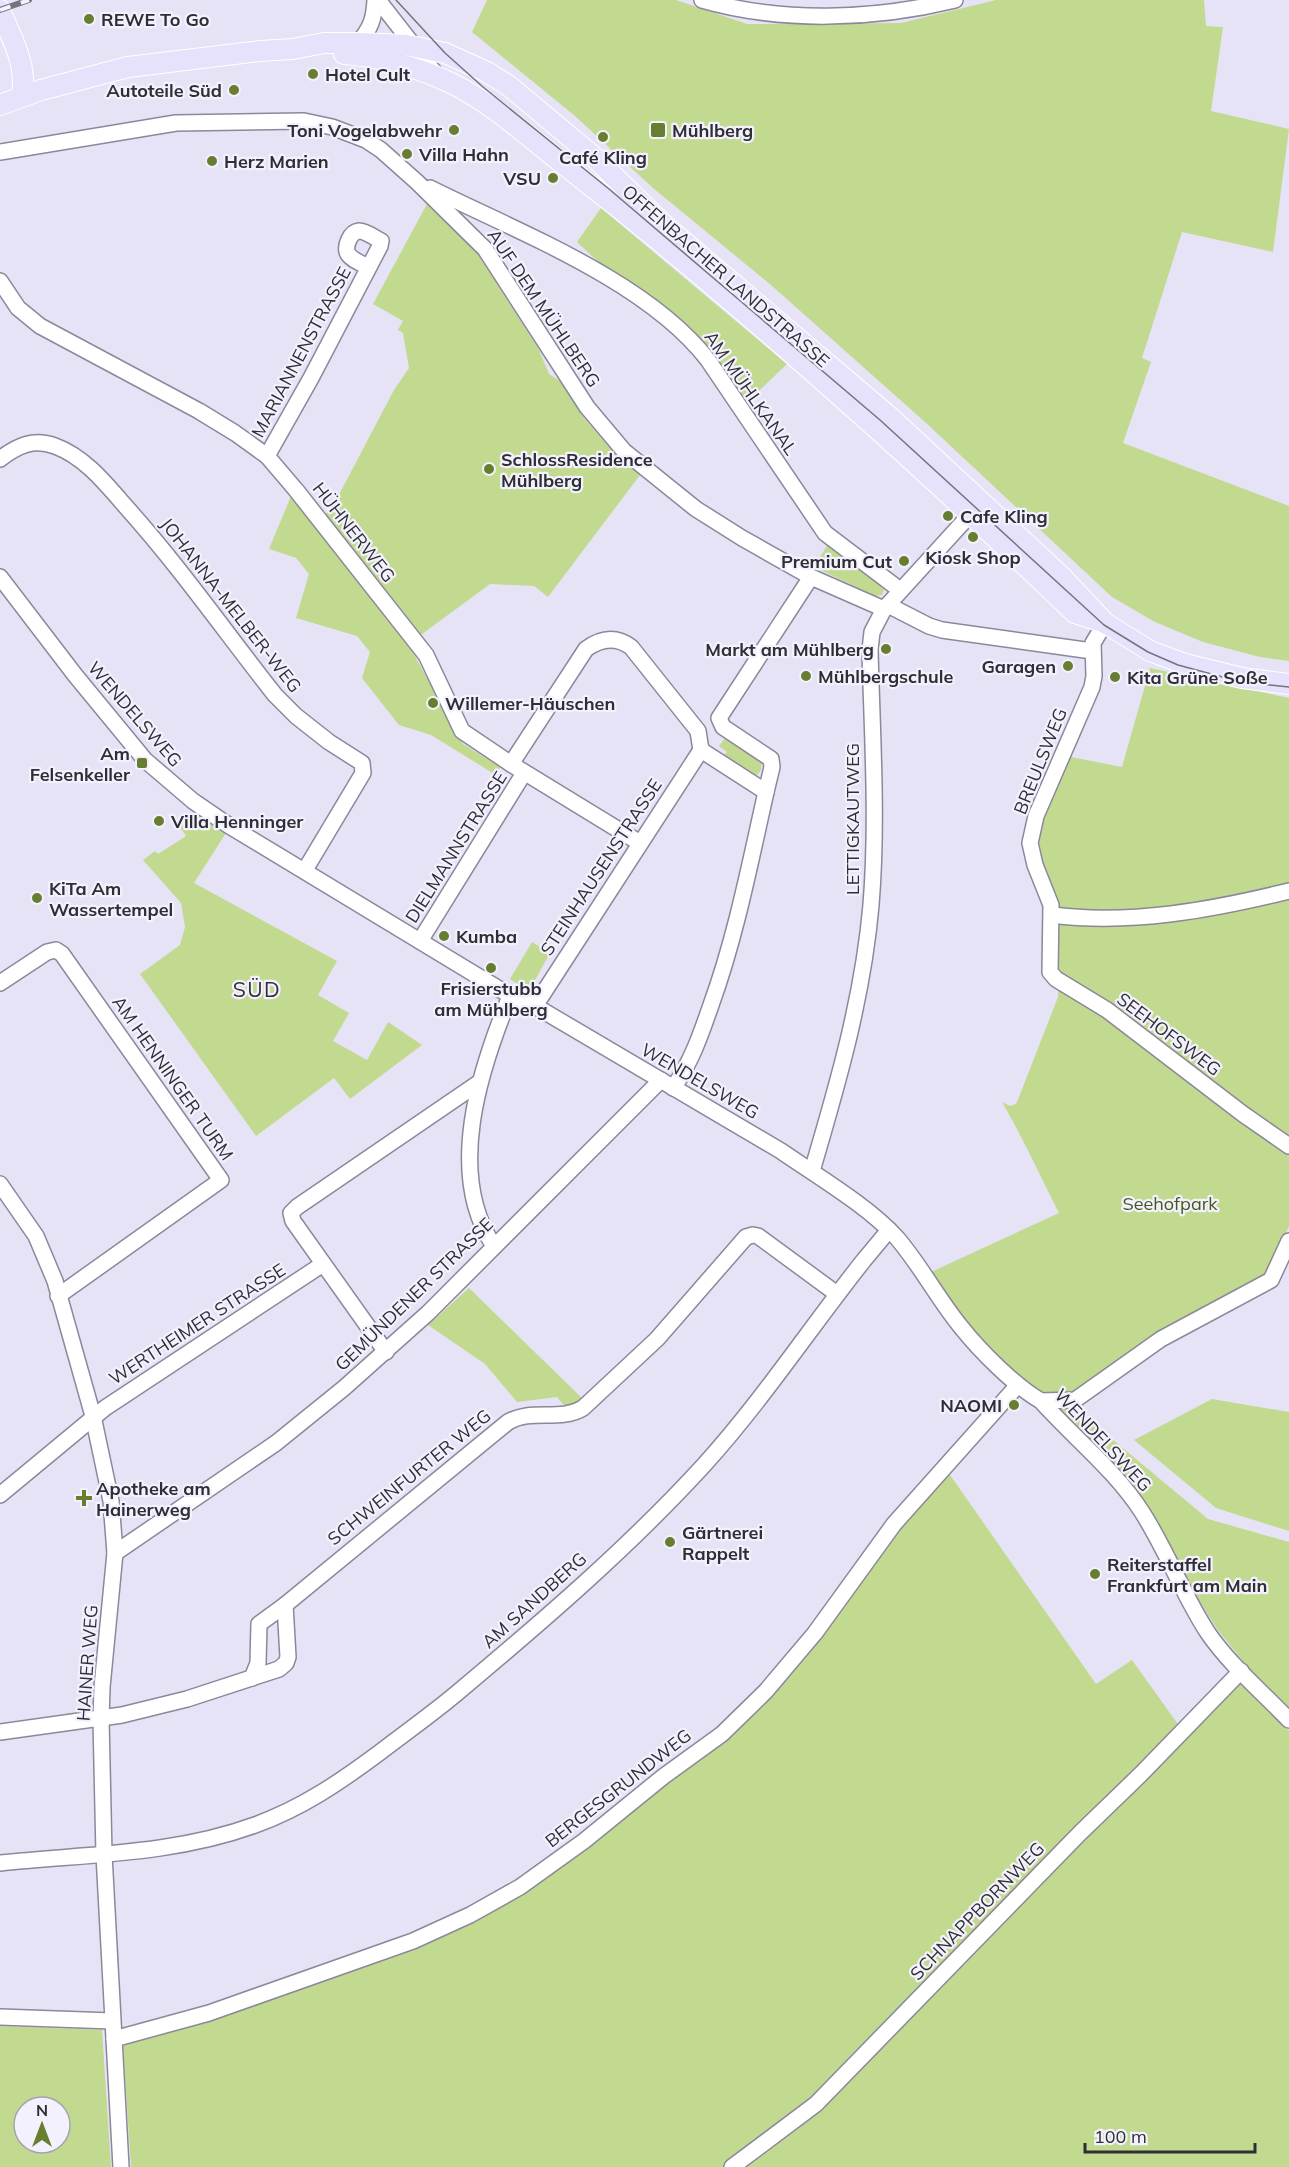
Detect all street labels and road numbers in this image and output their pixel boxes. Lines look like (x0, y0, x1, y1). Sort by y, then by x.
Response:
street label: OFFENBACHER LANDSTRASSE (618, 180, 834, 372)
street label: AUF DEM MÜHLBERG (483, 225, 605, 391)
street label: MARIANNENSTRASSE (246, 263, 356, 441)
street label: AM MÜHLKANAL (700, 327, 802, 460)
street label: HÜHNERWEG (308, 477, 400, 587)
street label: JOHANNA-MELBER-WEG (156, 513, 306, 697)
street label: WENDELSWEG (83, 657, 187, 771)
street label: BREULSWEG (1008, 704, 1072, 818)
street label: LETTIGKAUTWEG (841, 743, 864, 895)
street label: DIELMANNSTRASSE (400, 767, 512, 927)
street label: STEINHAUSENSTRASSE (535, 774, 667, 960)
street label: SEEHOFSWEG (1112, 987, 1226, 1081)
street label: AM HENNINGER TURM (107, 991, 239, 1165)
street label: WENDELSWEG (637, 1038, 763, 1124)
street label: GEMÜNDENER STRASSE (330, 1212, 498, 1376)
street label: WERTHEIMER STRASSE (104, 1258, 290, 1390)
street label: WENDELSWEG (1049, 1384, 1157, 1496)
street label: SCHWEINFURTER WEG (323, 1404, 495, 1550)
street label: AM SANDBERG (477, 1547, 591, 1653)
street label: HAINER WEG (71, 1604, 103, 1722)
street label: BERGESGRUNDWEG (540, 1724, 696, 1852)
street label: SCHNAPPBORNWEG (905, 1837, 1049, 1985)

